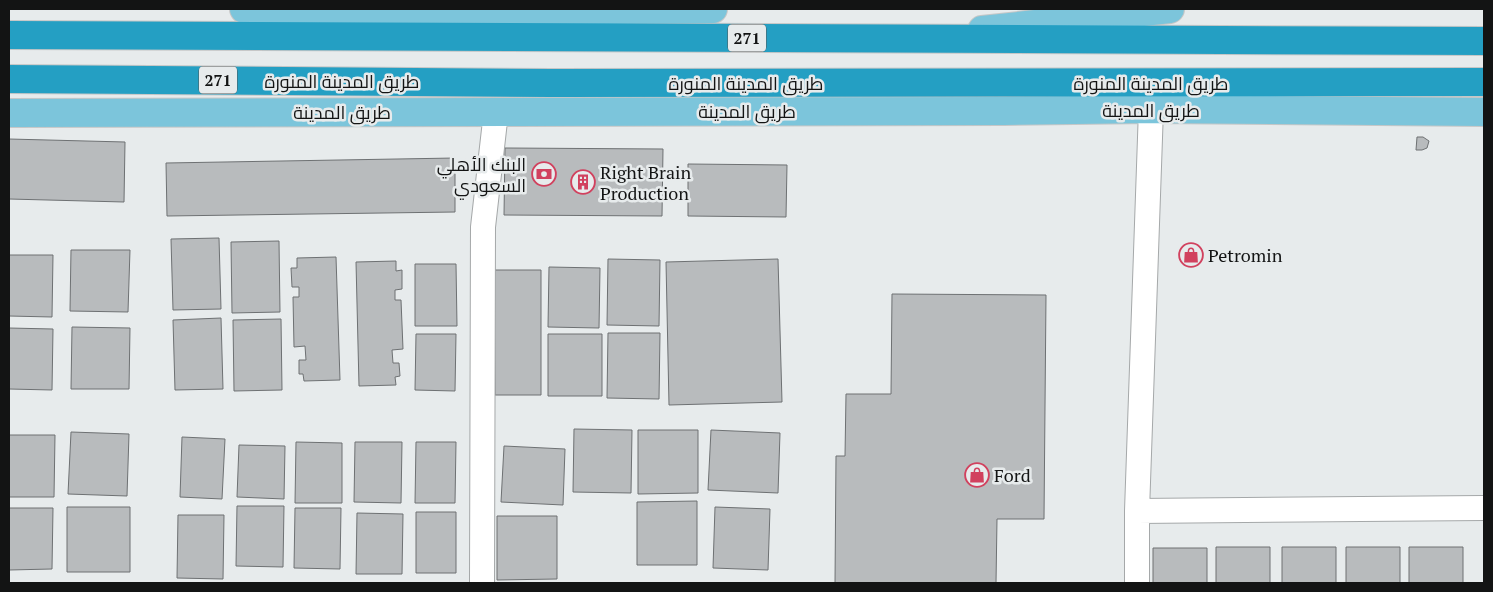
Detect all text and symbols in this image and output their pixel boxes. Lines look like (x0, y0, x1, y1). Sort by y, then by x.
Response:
road number: 271 (728, 24, 766, 52)
road number: 271 (199, 66, 237, 94)
street label: طريق المدينة المنورة (265, 69, 419, 94)
street label: طريق المدينة المنورة (669, 71, 823, 96)
street label: طريق المدينة المنورة (1074, 71, 1228, 96)
street label: طريق المدينة (1102, 98, 1200, 123)
street label: طريق المدينة (698, 99, 796, 124)
street label: طريق المدينة (293, 100, 391, 125)
place label: البنك الأهلي السعودي (437, 152, 526, 200)
place label: Right Brain Production (600, 160, 691, 205)
bank icon: البنك الأهلي السعودي (531, 161, 557, 187)
building icon: Right Brain Production (570, 169, 596, 195)
shop icon: Petromin (1178, 242, 1204, 268)
place label: Petromin (1208, 243, 1283, 267)
shop icon: Ford (964, 462, 990, 488)
place label: Ford (994, 463, 1031, 487)

